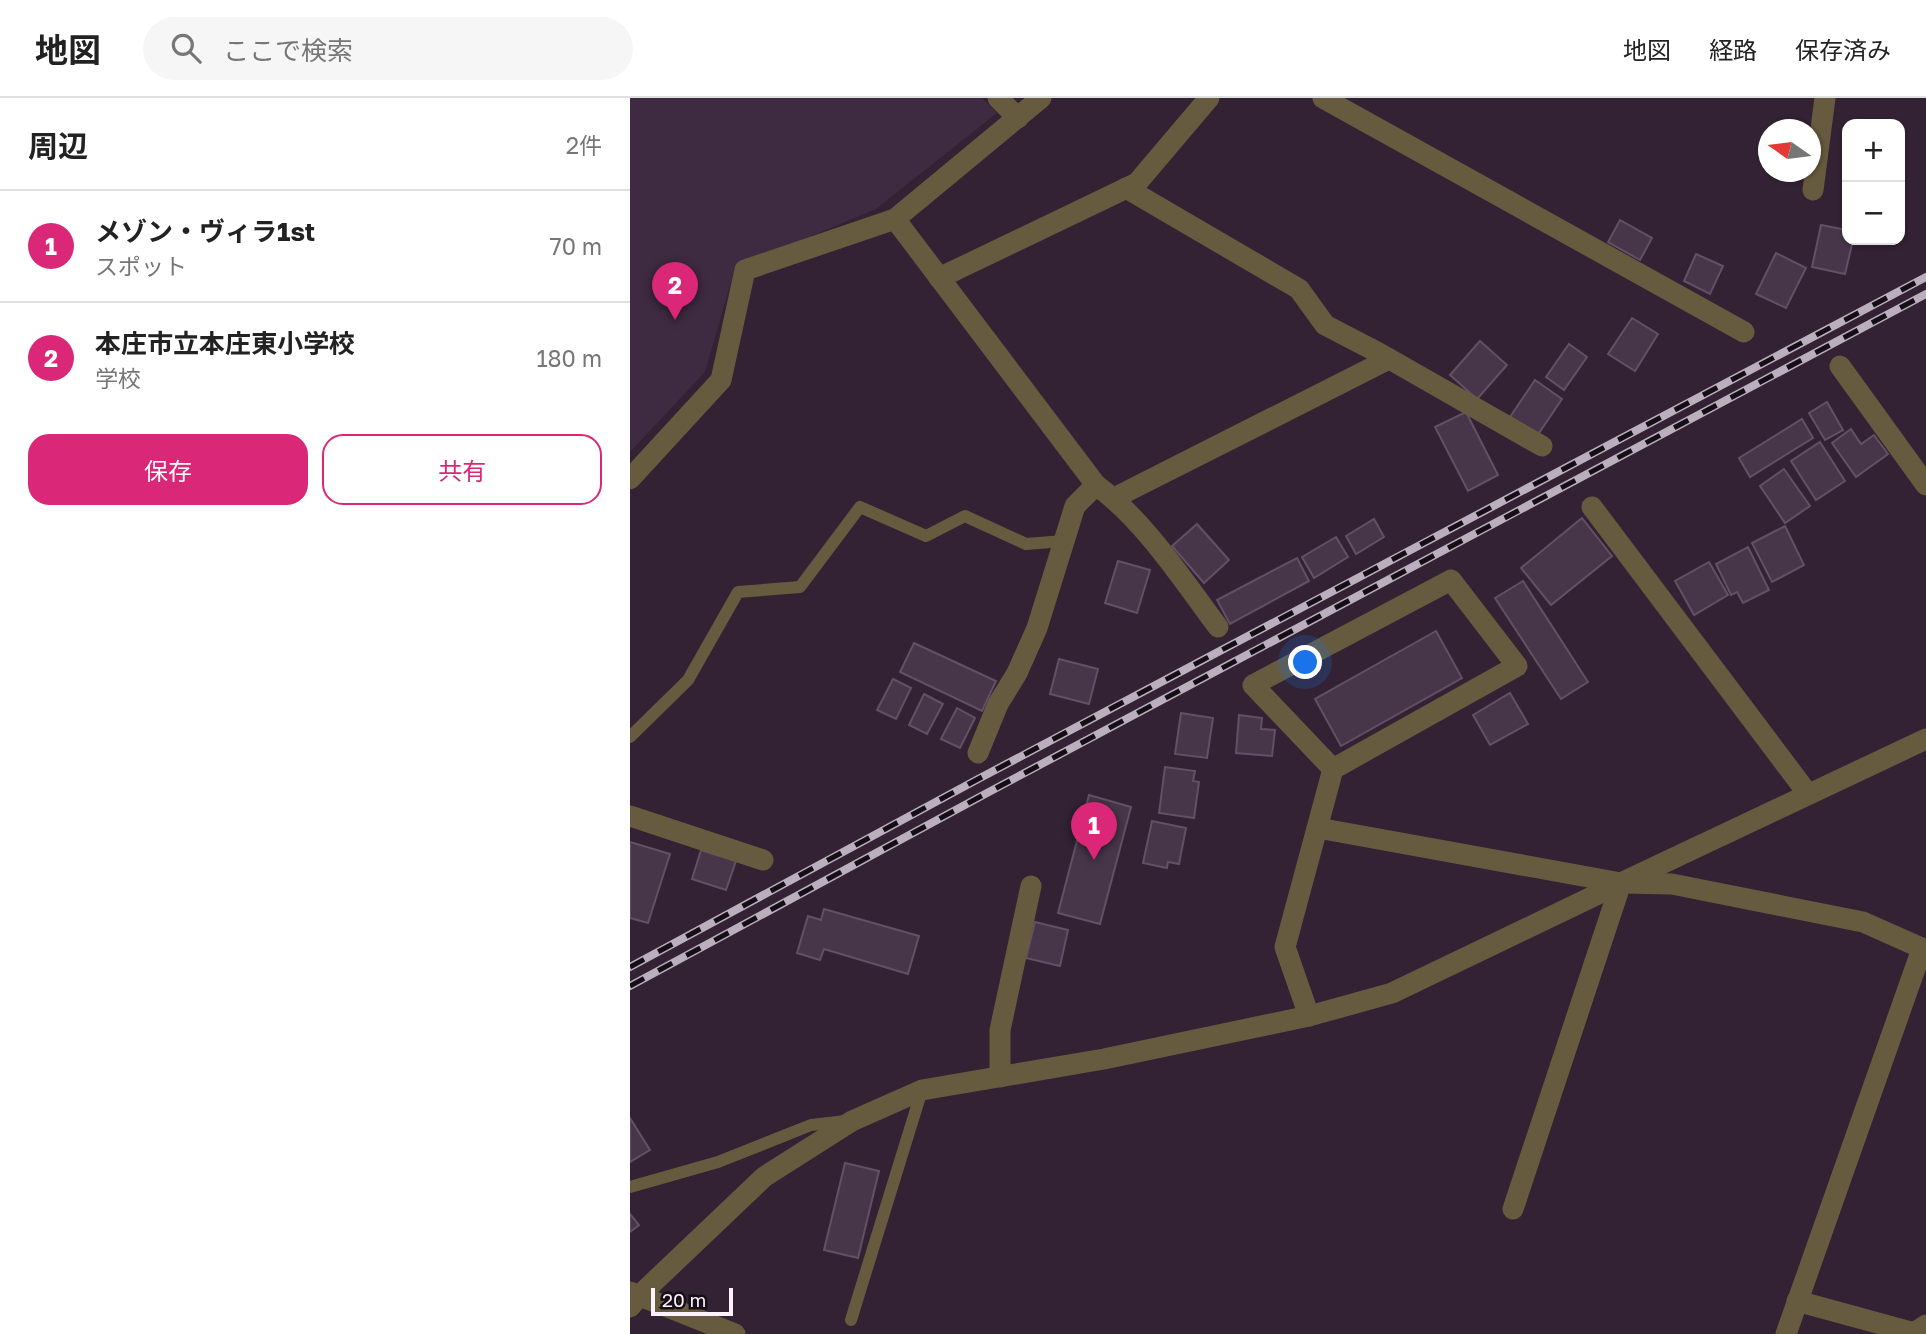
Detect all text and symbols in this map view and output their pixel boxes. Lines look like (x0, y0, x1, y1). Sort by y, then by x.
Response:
search box (143, 17, 633, 80)
icon: search (167, 29, 205, 67)
text: 地図 (35, 30, 101, 69)
text: ここで検索 (223, 35, 353, 66)
text: 地図 (1623, 35, 1671, 64)
text: 経路 (1709, 35, 1757, 64)
text: 保存済み (1795, 35, 1891, 64)
north arrow (1758, 119, 1821, 182)
map controls (1842, 119, 1905, 245)
button: + (1842, 119, 1905, 182)
text: 周辺 (28, 128, 88, 164)
text: 2件 (566, 131, 602, 159)
button: − (1842, 182, 1905, 245)
text: メゾン・ヴィラ1st (95, 216, 315, 247)
text: 1 (45, 232, 57, 260)
text: 70 m (549, 232, 602, 260)
text: スポット (95, 252, 187, 280)
pin: 2 (652, 262, 698, 320)
text: 本庄市立本庄東小学校 (95, 328, 355, 359)
text: 2 (44, 344, 58, 372)
text: 180 m (536, 344, 602, 372)
text: 学校 (95, 364, 141, 392)
button: 保存 (28, 434, 308, 505)
button: 共有 (322, 434, 602, 505)
your location (1288, 645, 1322, 679)
pin: 1 (1071, 802, 1117, 860)
scale bar (651, 1285, 733, 1317)
text: 20 m (662, 1288, 706, 1311)

